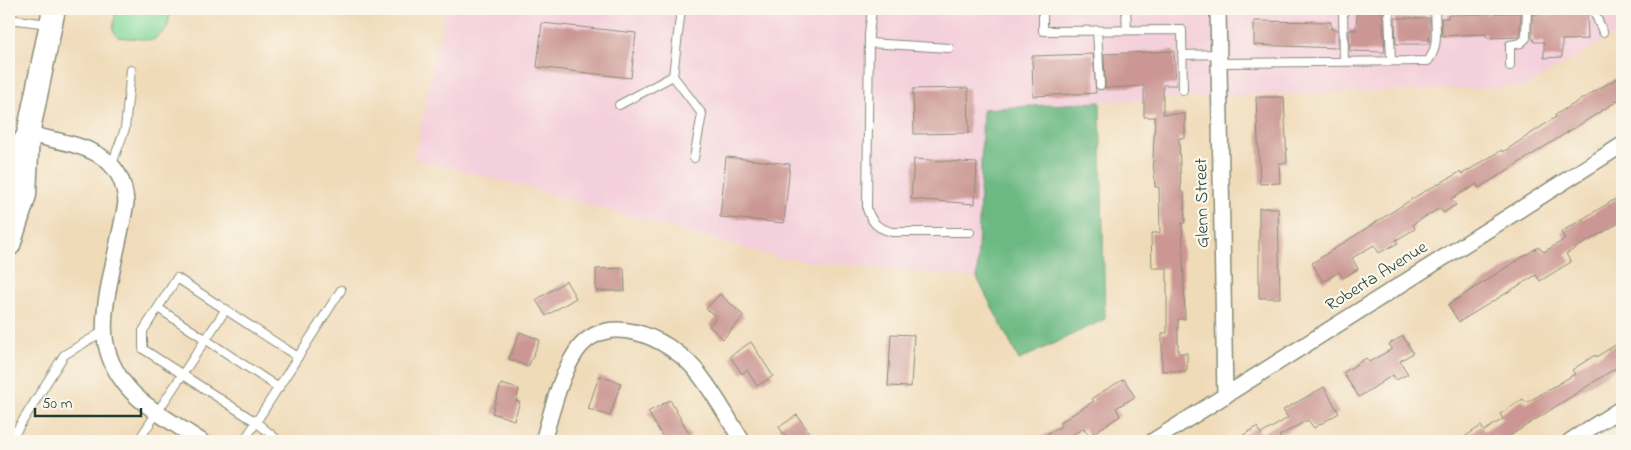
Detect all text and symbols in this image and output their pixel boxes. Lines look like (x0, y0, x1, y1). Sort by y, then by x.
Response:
street label: Glenn Street (1189, 158, 1217, 248)
street label: Roberta Avenue (1321, 235, 1434, 319)
scale bar (35, 385, 141, 417)
text: 50 m (42, 393, 73, 415)

